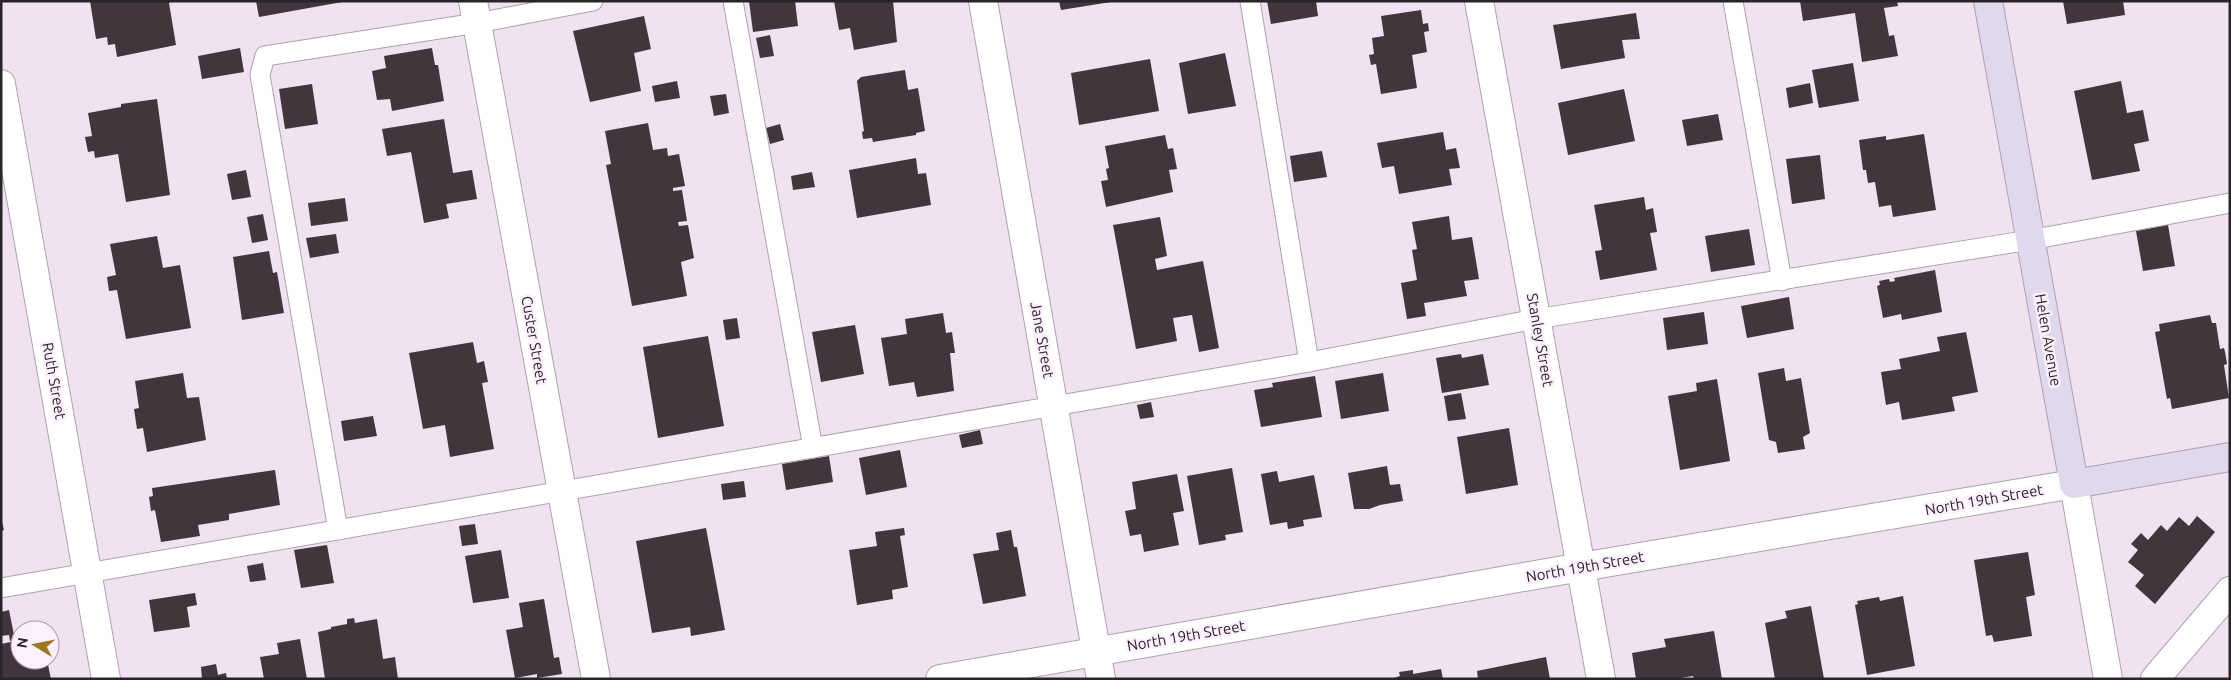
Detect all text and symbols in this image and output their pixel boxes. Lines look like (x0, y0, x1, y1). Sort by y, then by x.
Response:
street label: Stanley Street (1524, 292, 1557, 388)
street label: Helen Avenue (2032, 292, 2065, 387)
street label: Custer Street (518, 294, 551, 385)
street label: Jane Street (1027, 300, 1058, 380)
street label: Ruth Street (39, 341, 70, 421)
street label: North 19th Street (1923, 481, 2044, 518)
street label: North 19th Street (1524, 548, 1645, 585)
street label: North 19th Street (1125, 617, 1246, 654)
north arrow (10, 620, 60, 670)
text: N (13, 636, 31, 649)

